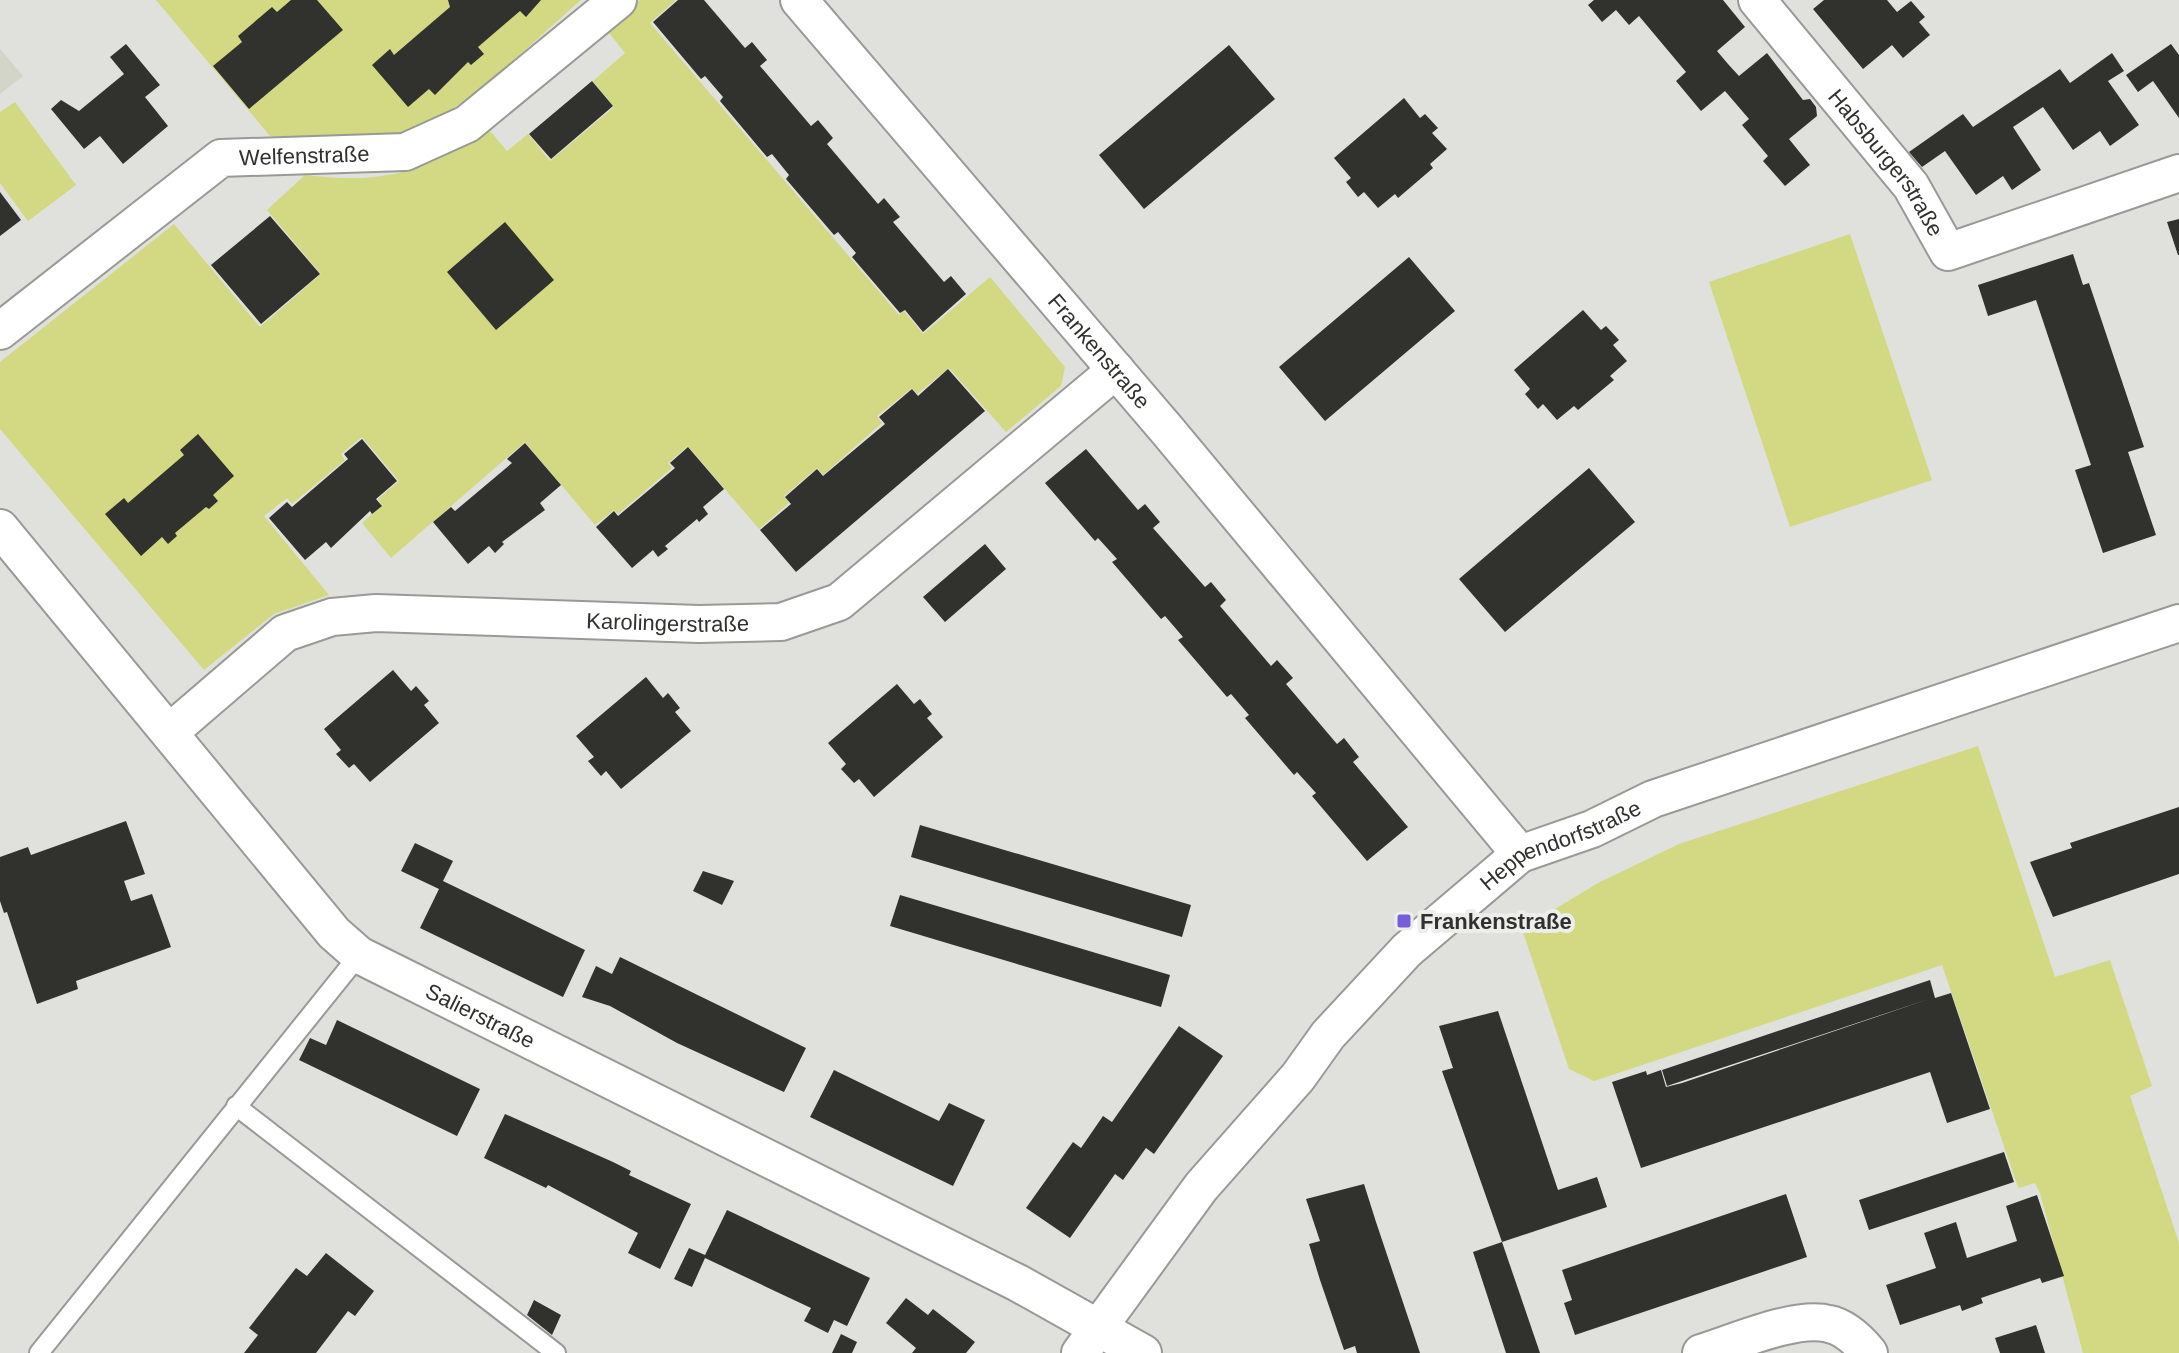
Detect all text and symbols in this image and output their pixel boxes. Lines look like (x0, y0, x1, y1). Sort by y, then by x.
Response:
street label: Habsburgerstraße (1823, 84, 1948, 241)
street label: Welfenstraße (239, 141, 370, 170)
street label: Frankenstraße (1043, 289, 1155, 414)
street label: Karolingerstraße (586, 608, 749, 637)
street label: Heppendorfstraße (1475, 795, 1645, 895)
place label: Frankenstraße (1420, 909, 1572, 934)
marker: Frankenstraße (1395, 912, 1413, 930)
street label: Salierstraße (422, 978, 539, 1054)

